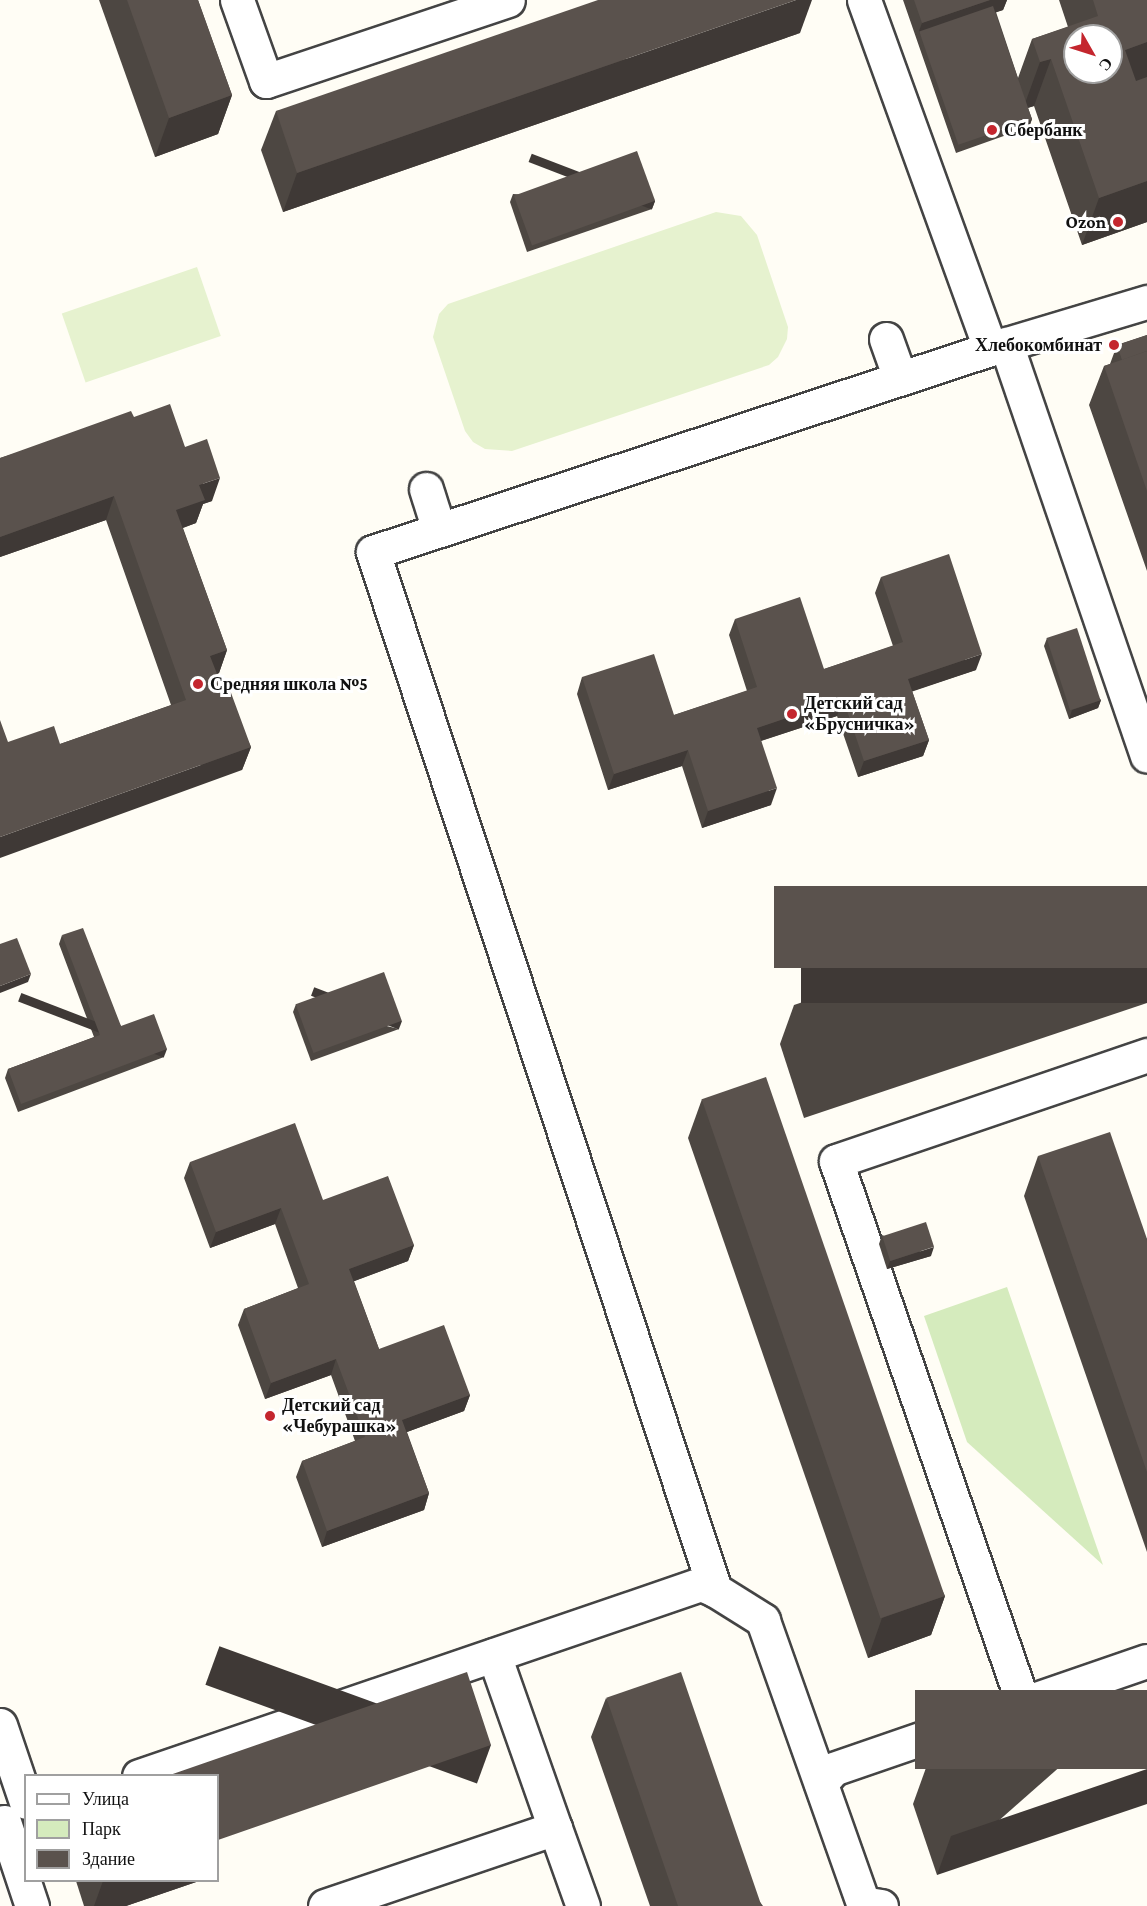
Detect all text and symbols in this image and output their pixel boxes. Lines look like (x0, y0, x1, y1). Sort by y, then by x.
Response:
north arrow (1063, 24, 1123, 84)
text: С (1096, 55, 1116, 74)
place label: Сбербанк (1004, 119, 1083, 141)
marker: Сбербанк (985, 123, 999, 137)
place label: Ozon (1066, 211, 1106, 233)
marker: Ozon (1111, 215, 1125, 229)
place label: Хлебокомбинат (975, 334, 1102, 356)
marker: Хлебокомбинат (1107, 338, 1121, 352)
place label: Средняя школа №5 (210, 673, 368, 695)
marker: Средняя школа №5 (191, 677, 205, 691)
place label: Детский сад «Брусничка» (804, 693, 915, 736)
marker: Детский сад «Брусничка» (785, 707, 799, 721)
place label: Детский сад «Чебурашка» (282, 1395, 396, 1438)
marker: Детский сад «Чебурашка» (263, 1409, 277, 1423)
legend (24, 1774, 219, 1882)
text: Улица (82, 1789, 129, 1809)
text: Парк (82, 1819, 121, 1839)
text: Здание (82, 1849, 135, 1869)

